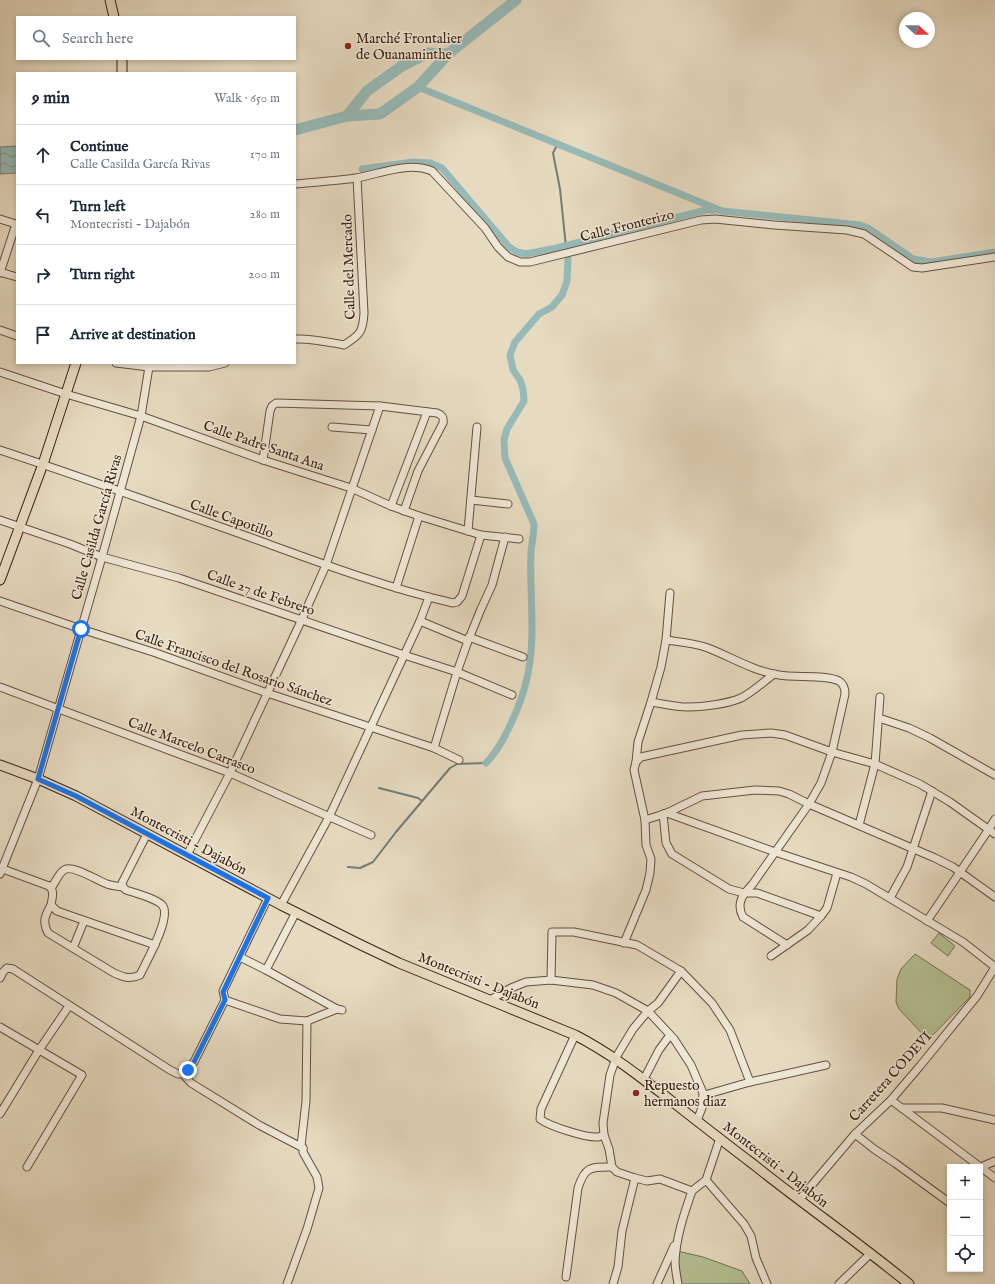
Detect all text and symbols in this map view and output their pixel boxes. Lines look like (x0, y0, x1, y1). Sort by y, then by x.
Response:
north arrow (899, 12, 935, 48)
search box (16, 16, 296, 60)
icon: search (30, 27, 52, 49)
text: Search here (62, 29, 133, 48)
place label: Marché Frontalier de Ouanaminthe (356, 30, 462, 64)
marker: Marché Frontalier de Ouanaminthe (343, 41, 353, 51)
text: 9 min (32, 88, 70, 109)
text: Walk · 650 m (214, 90, 280, 107)
text: Continue (70, 137, 128, 156)
icon: ahead (32, 144, 54, 166)
text: 170 m (250, 146, 280, 163)
text: Calle Casilda García Rivas (70, 156, 210, 173)
text: Turn left (70, 197, 126, 216)
icon: left (32, 204, 54, 226)
text: 280 m (250, 206, 280, 223)
street label: Calle Fronterizo (578, 206, 676, 246)
street label: Calle del Mercado (338, 213, 360, 320)
text: Montecristi - Dajabón (70, 216, 190, 233)
icon: right (32, 264, 54, 286)
text: Turn right (70, 265, 135, 284)
text: 200 m (248, 266, 280, 283)
icon: arrive (32, 324, 54, 346)
text: Arrive at destination (70, 325, 196, 344)
street label: Calle Padre Santa Ana (201, 417, 327, 475)
street label: Calle Casilda García Rivas (68, 452, 126, 602)
street label: Calle Capotillo (187, 495, 277, 543)
street label: Calle 27 de Febrero (204, 566, 317, 620)
route start (72, 620, 90, 638)
street label: Calle Francisco del Rosario Sánchez (132, 626, 335, 710)
street label: Calle Marcelo Carrasco (125, 713, 258, 779)
street label: Montecristi - Dajabón (127, 803, 250, 879)
street label: Montecristi - Dajabón (415, 948, 542, 1014)
street label: Carretera CODEVI (845, 1028, 936, 1126)
route end (179, 1061, 197, 1079)
place label: Repuesto hermanos diaz (644, 1077, 727, 1111)
marker: Repuesto hermanos diaz (631, 1088, 641, 1098)
street label: Montecristi - Dajabón (719, 1118, 832, 1212)
map controls (947, 1164, 983, 1272)
button: + (947, 1164, 983, 1200)
button: − (947, 1200, 983, 1236)
button: locate (947, 1236, 983, 1272)

